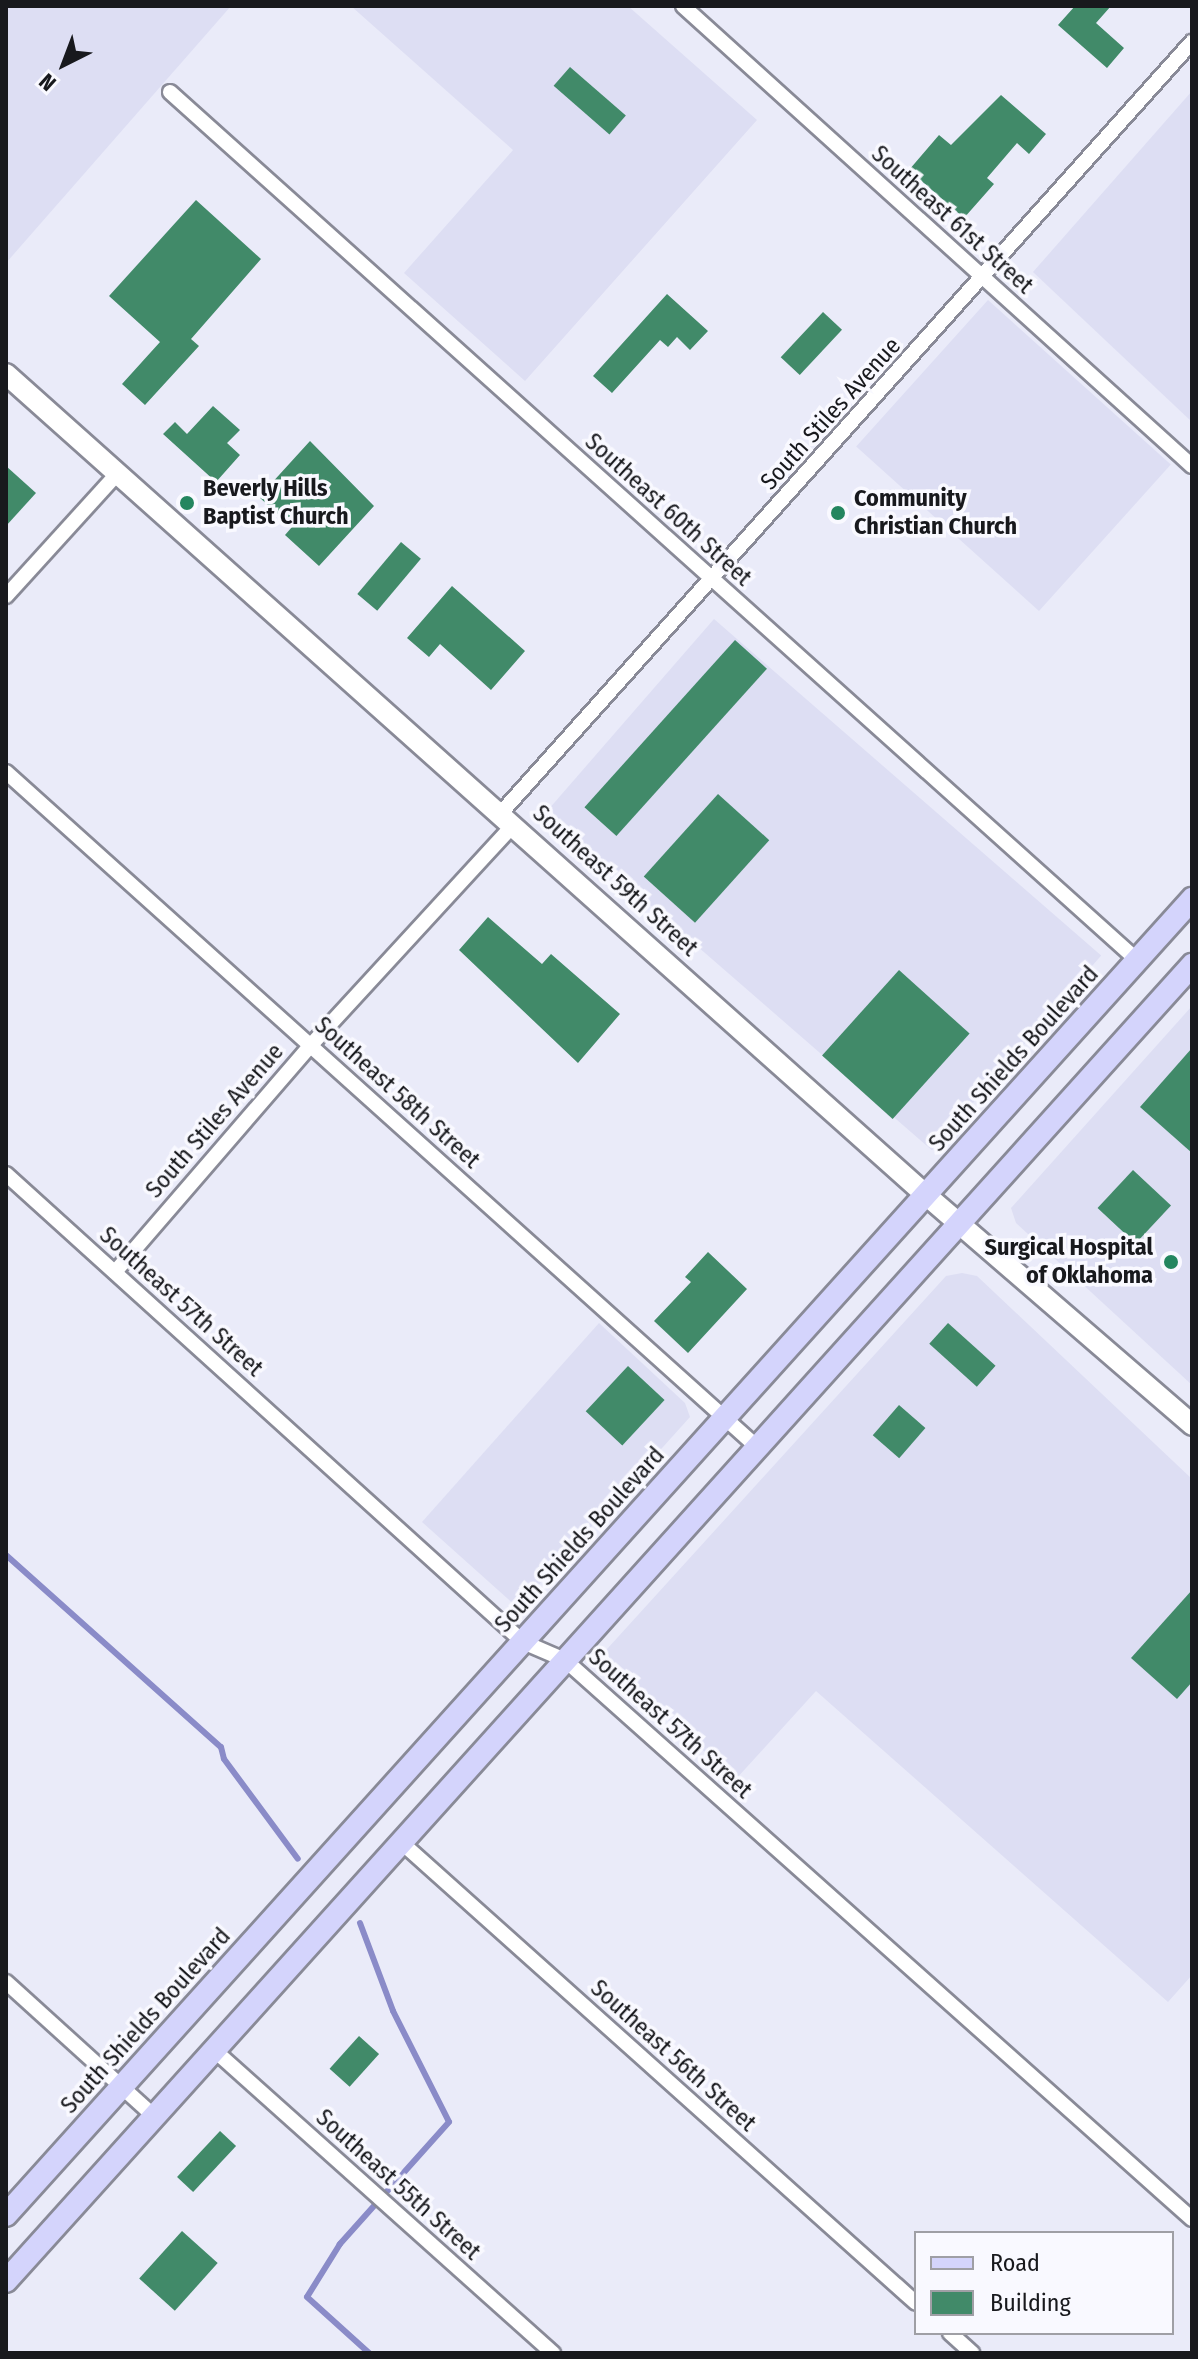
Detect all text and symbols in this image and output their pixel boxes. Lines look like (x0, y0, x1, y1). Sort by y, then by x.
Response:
north arrow (24, 24, 104, 104)
text: N (34, 68, 62, 97)
street label: Southeast 61st Street (865, 140, 1039, 300)
street label: South Stiles Avenue (755, 332, 907, 496)
street label: Southeast 60th Street (579, 428, 757, 592)
place label: Beverly Hills Baptist Church (203, 475, 349, 531)
place label: Community Christian Church (854, 485, 1017, 541)
marker: Beverly Hills Baptist Church (178, 494, 196, 512)
marker: Community Christian Church (829, 504, 847, 522)
street label: Southeast 59th Street (527, 799, 703, 963)
street label: South Shields Boulevard (923, 960, 1105, 1158)
street label: Southeast 58th Street (308, 1011, 486, 1175)
street label: South Stiles Avenue (140, 1038, 290, 1204)
street label: Southeast 57th Street (93, 1221, 269, 1383)
place label: Surgical Hospital of Oklahoma (984, 1234, 1153, 1290)
marker: Surgical Hospital of Oklahoma (1160, 1251, 1182, 1273)
street label: South Shields Boulevard (489, 1441, 671, 1639)
street label: Southeast 57th Street (582, 1643, 758, 1805)
street label: South Shields Boulevard (55, 1922, 237, 2120)
street label: Southeast 56th Street (584, 1974, 762, 2138)
street label: Southeast 55th Street (310, 2104, 486, 2266)
legend (914, 2231, 1174, 2335)
text: Road (990, 2249, 1040, 2277)
text: Building (990, 2289, 1071, 2317)

